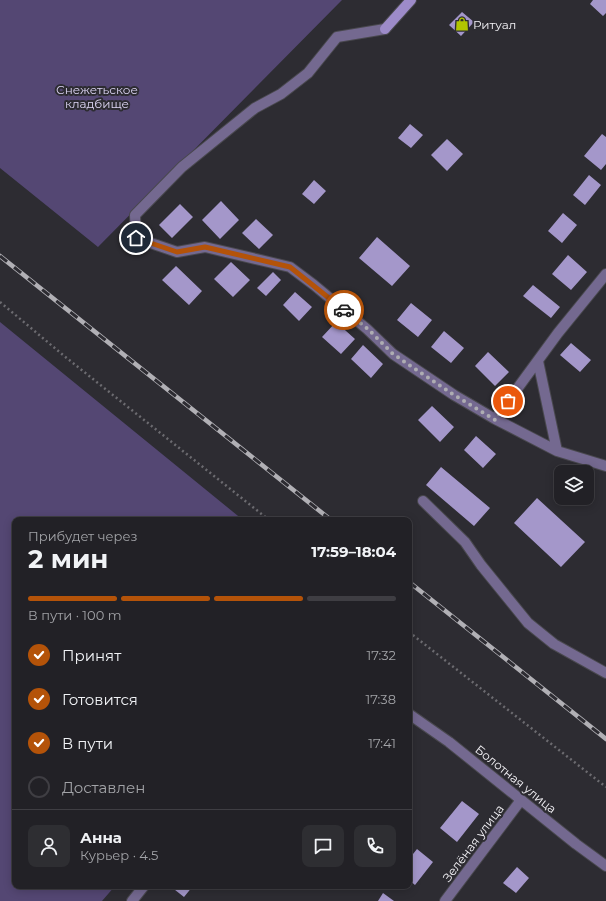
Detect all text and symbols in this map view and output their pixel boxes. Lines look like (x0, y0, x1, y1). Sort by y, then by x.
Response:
shop icon: Ритуал (454, 16, 470, 32)
place label: Ритуал (473, 17, 516, 32)
park label: Снежетьское кладбище (56, 82, 138, 111)
pin (119, 221, 153, 255)
icon: home (125, 227, 147, 249)
courier (324, 290, 364, 330)
icon: car (333, 299, 355, 321)
pin (491, 384, 525, 418)
icon: bag (497, 390, 519, 412)
map controls (554, 465, 594, 505)
button: layers (554, 465, 594, 505)
text: Прибудет через (28, 528, 137, 544)
text: 17:59–18:04 (311, 542, 396, 561)
text: 2 мин (28, 543, 108, 575)
text: В пути · 100 m (28, 607, 121, 623)
icon: check (28, 644, 50, 666)
text: Принят (62, 646, 121, 665)
text: 17:32 (367, 647, 396, 663)
icon: check (28, 688, 50, 710)
text: Готовится (62, 690, 138, 709)
text: 17:38 (366, 691, 396, 707)
icon: check (28, 732, 50, 754)
text: В пути (62, 734, 113, 753)
text: 17:41 (368, 735, 396, 751)
street label: Болотная улица (472, 742, 560, 816)
text: Доставлен (62, 778, 145, 797)
street label: Зелёная улица (439, 801, 507, 885)
button: person (28, 825, 70, 867)
button: chat (302, 825, 344, 867)
button: phone (354, 825, 396, 867)
text: Анна (80, 828, 122, 847)
text: Курьер · 4.5 (80, 847, 158, 863)

